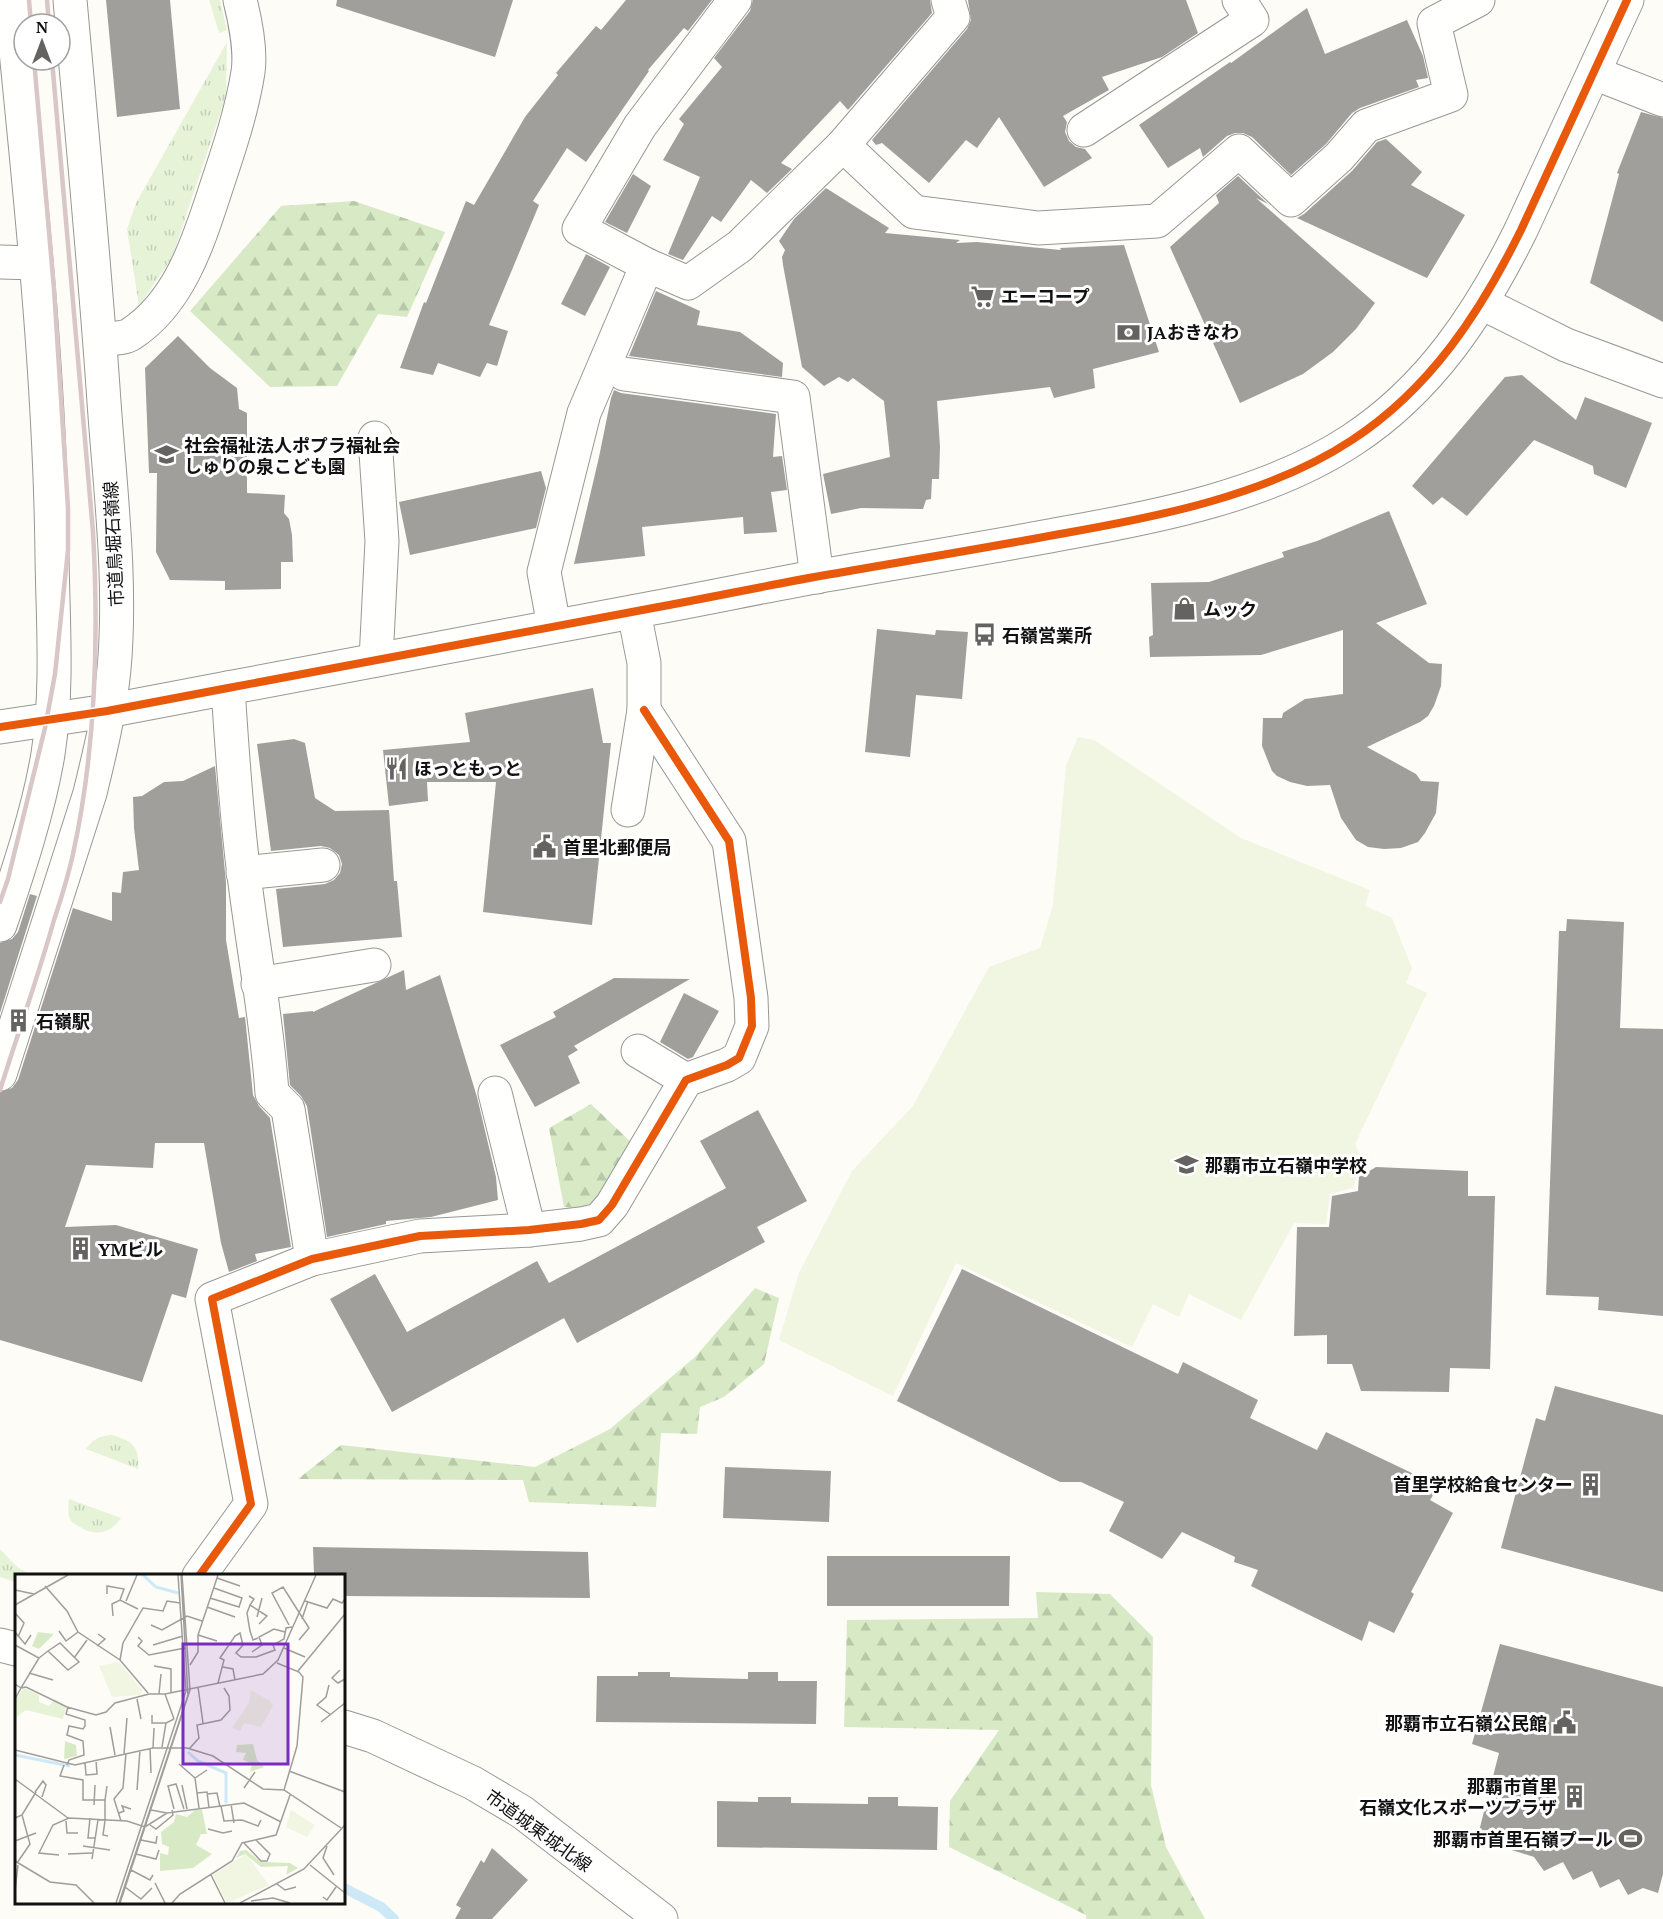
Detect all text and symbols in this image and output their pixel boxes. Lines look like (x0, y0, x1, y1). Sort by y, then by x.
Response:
north arrow (12, 12, 72, 72)
text: N (36, 16, 48, 38)
supermarket icon: エーコープ (970, 283, 996, 309)
place label: エーコープ (1001, 284, 1090, 308)
bank icon: JAおきなわ (1116, 319, 1142, 345)
place label: JAおきなわ (1147, 320, 1239, 344)
place label: 社会福祉法人ポプラ福祉会 しゅりの泉こども園 (184, 433, 400, 478)
school or university icon: 社会福祉法人ポプラ福祉会 しゅりの泉こども園 (153, 442, 179, 468)
street label: 市道鳥堀石嶺線 (98, 480, 128, 608)
shop icon: ムック (1172, 596, 1198, 622)
place label: ムック (1203, 597, 1257, 621)
bus stop icon: 石嶺営業所 (971, 622, 997, 648)
place label: 石嶺営業所 (1002, 623, 1092, 647)
restaurant icon: ほっともっと (383, 755, 409, 781)
place label: ほっともっと (414, 756, 522, 780)
public building icon: 首里北郵便局 (532, 834, 558, 860)
place label: 首里北郵便局 (563, 835, 671, 859)
building icon: 石嶺駅 (5, 1008, 31, 1034)
place label: 石嶺駅 (36, 1009, 90, 1033)
school or university icon: 那覇市立石嶺中学校 (1174, 1152, 1200, 1178)
place label: 那覇市立石嶺中学校 (1205, 1153, 1367, 1177)
building icon: YMビル (67, 1236, 93, 1262)
place label: YMビル (98, 1237, 163, 1261)
building icon: 首里学校給食センター (1578, 1471, 1604, 1497)
place label: 首里学校給食センター (1393, 1472, 1573, 1496)
inset map (15, 1574, 345, 1904)
public building icon: 那覇市立石嶺公民館 (1552, 1710, 1578, 1736)
place label: 那覇市立石嶺公民館 (1385, 1711, 1547, 1735)
place label: 那覇市首里 石嶺文化スポーツプラザ (1359, 1774, 1557, 1819)
street label: 市道城東城北線 (481, 1783, 597, 1877)
building icon: 那覇市首里 石嶺文化スポーツプラザ (1562, 1783, 1588, 1809)
sports icon: 那覇市首里石嶺プール (1618, 1826, 1644, 1852)
place label: 那覇市首里石嶺プール (1433, 1827, 1613, 1851)

